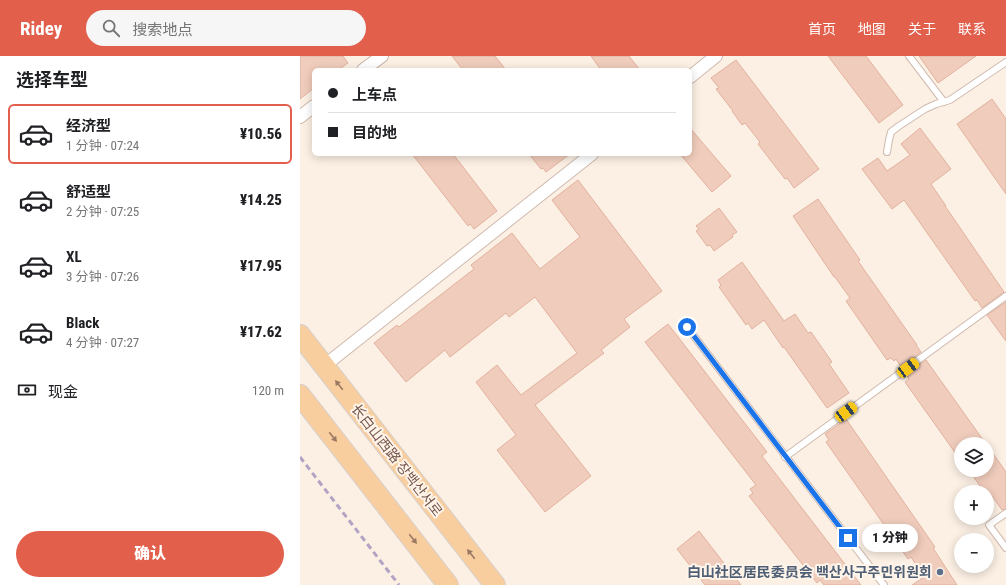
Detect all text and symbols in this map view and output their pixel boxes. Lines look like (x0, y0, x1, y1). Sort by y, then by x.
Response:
search box (86, 10, 366, 46)
text: Ridey (20, 17, 62, 40)
icon: search (100, 17, 122, 39)
text: 搜索地点 (132, 21, 192, 39)
text: 首页 (808, 21, 836, 37)
text: 地图 (858, 21, 886, 37)
text: 关于 (908, 21, 936, 37)
text: 联系 (958, 21, 986, 37)
text: 选择车型 (16, 69, 88, 90)
text: 上车点 (352, 86, 397, 104)
icon: car (18, 116, 54, 152)
text: 经济型 (66, 117, 111, 135)
text: 目的地 (352, 124, 397, 142)
text: ¥10.56 (240, 125, 282, 143)
text: 1 分钟 · 07:24 (66, 138, 139, 153)
icon: car (18, 182, 54, 218)
text: 舒适型 (66, 183, 111, 201)
text: ¥14.25 (240, 191, 282, 209)
text: 2 分钟 · 07:25 (66, 204, 139, 219)
icon: car (18, 248, 54, 284)
text: XL (66, 248, 82, 266)
text: ¥17.95 (240, 257, 282, 275)
text: 3 分钟 · 07:26 (66, 269, 139, 284)
icon: car (18, 314, 54, 350)
text: Black (66, 314, 99, 332)
route start (678, 318, 696, 336)
text: ¥17.62 (240, 323, 282, 341)
text: 4 分钟 · 07:27 (66, 335, 139, 350)
car (895, 356, 921, 380)
icon: cash (16, 379, 38, 401)
one-way arrow (335, 380, 343, 391)
text: 现金 (48, 383, 78, 401)
text: 120 m (252, 383, 284, 398)
car (833, 400, 859, 424)
street label: 长白山西路 장백산서로 (348, 401, 446, 519)
one-way arrow (328, 431, 337, 442)
map controls (954, 437, 994, 573)
button: layers (954, 437, 994, 477)
button: + (954, 485, 994, 525)
callout: 1 分钟 (862, 524, 918, 552)
route end (839, 529, 857, 547)
text: 1 分钟 (872, 530, 908, 545)
button: 确认 (16, 531, 284, 577)
button: − (954, 533, 994, 573)
one-way arrow (408, 534, 417, 545)
one-way arrow (466, 549, 475, 560)
place label: 白山社区居民委员会 백산사구주민위원회 (687, 564, 932, 580)
marker: 白山社区居民委员会 백산사구주민위원회 (935, 567, 945, 577)

